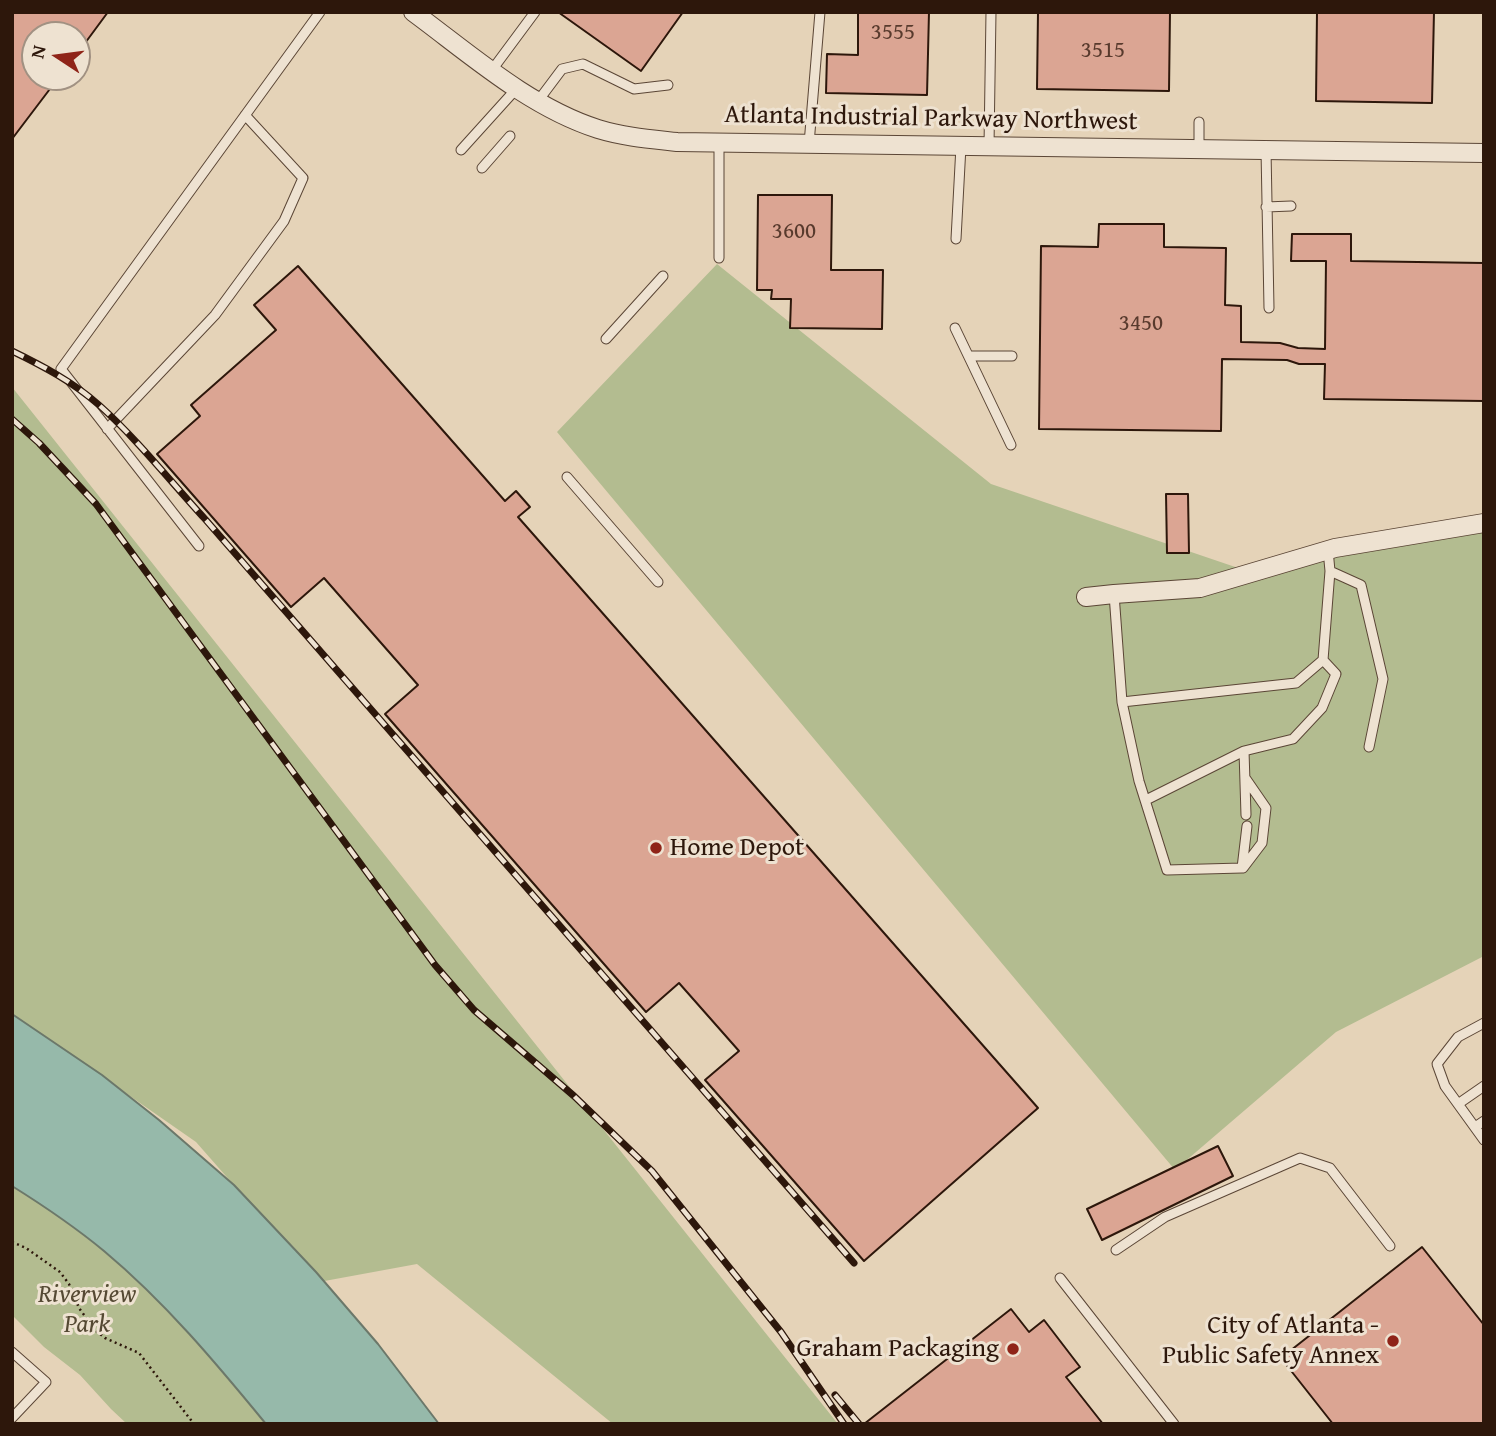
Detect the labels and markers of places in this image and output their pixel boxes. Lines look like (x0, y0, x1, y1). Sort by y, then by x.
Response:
place label: Home Depot (670, 832, 804, 864)
marker: Home Depot (648, 840, 664, 856)
place label: City of Atlanta - Public Safety Annex (1162, 1310, 1379, 1372)
place label: Graham Packaging (796, 1333, 999, 1365)
marker: City of Atlanta - Public Safety Annex (1385, 1333, 1401, 1349)
marker: Graham Packaging (1005, 1341, 1021, 1357)

